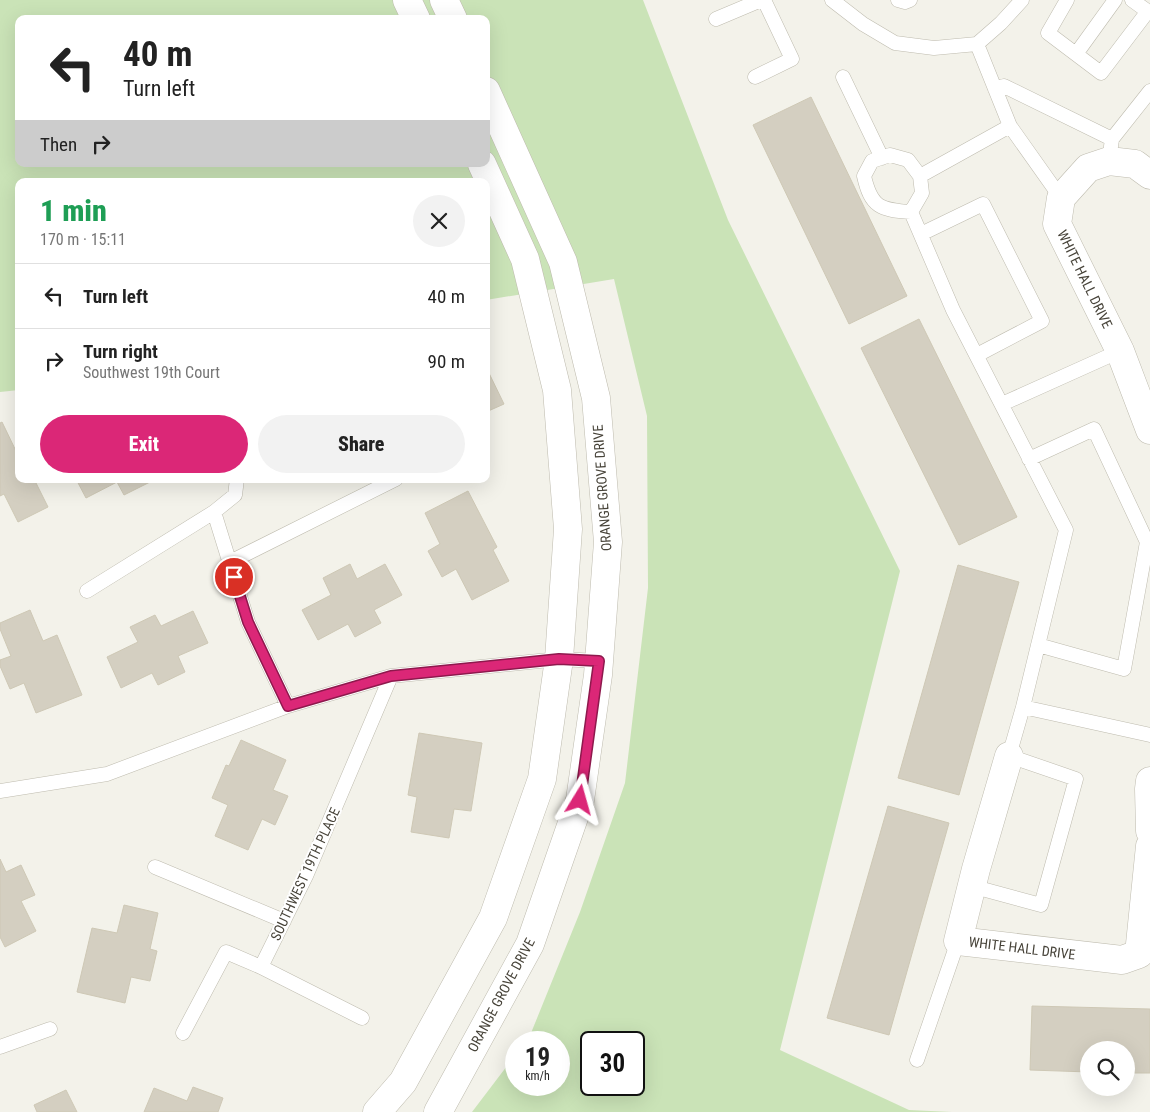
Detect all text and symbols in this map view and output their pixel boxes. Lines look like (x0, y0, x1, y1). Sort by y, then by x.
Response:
text: 40 m (123, 34, 192, 75)
icon: left (40, 35, 105, 100)
text: Turn left (123, 76, 195, 101)
icon: right (87, 130, 115, 158)
text: Then (40, 133, 77, 156)
text: 1 min (40, 193, 107, 228)
button: close (413, 195, 465, 247)
street label: WHITE HALL DRIVE (1054, 227, 1116, 331)
text: 170 m · 15:11 (40, 230, 126, 249)
icon: left (40, 282, 68, 310)
text: Turn left (83, 285, 148, 308)
text: 40 m (428, 285, 465, 308)
text: Turn right (83, 340, 158, 363)
icon: right (40, 347, 68, 375)
text: 90 m (428, 350, 465, 373)
text: Southwest 19th Court (83, 363, 220, 382)
button: Exit (40, 415, 248, 473)
button: Share (258, 415, 465, 473)
street label: ORANGE GROVE DRIVE (590, 424, 614, 552)
pin (213, 556, 255, 598)
icon: arrive (220, 563, 248, 591)
position arrow (553, 773, 605, 825)
street label: SOUTHWEST 19TH PLACE (267, 805, 343, 943)
street label: WHITE HALL DRIVE (968, 934, 1076, 962)
street label: ORANGE GROVE DRIVE (464, 935, 538, 1055)
speed limit sign: 30 (580, 1031, 645, 1096)
map controls (1080, 1041, 1135, 1096)
button: search (1080, 1041, 1135, 1096)
text: 19 (525, 1043, 550, 1072)
text: km/h (525, 1069, 550, 1083)

